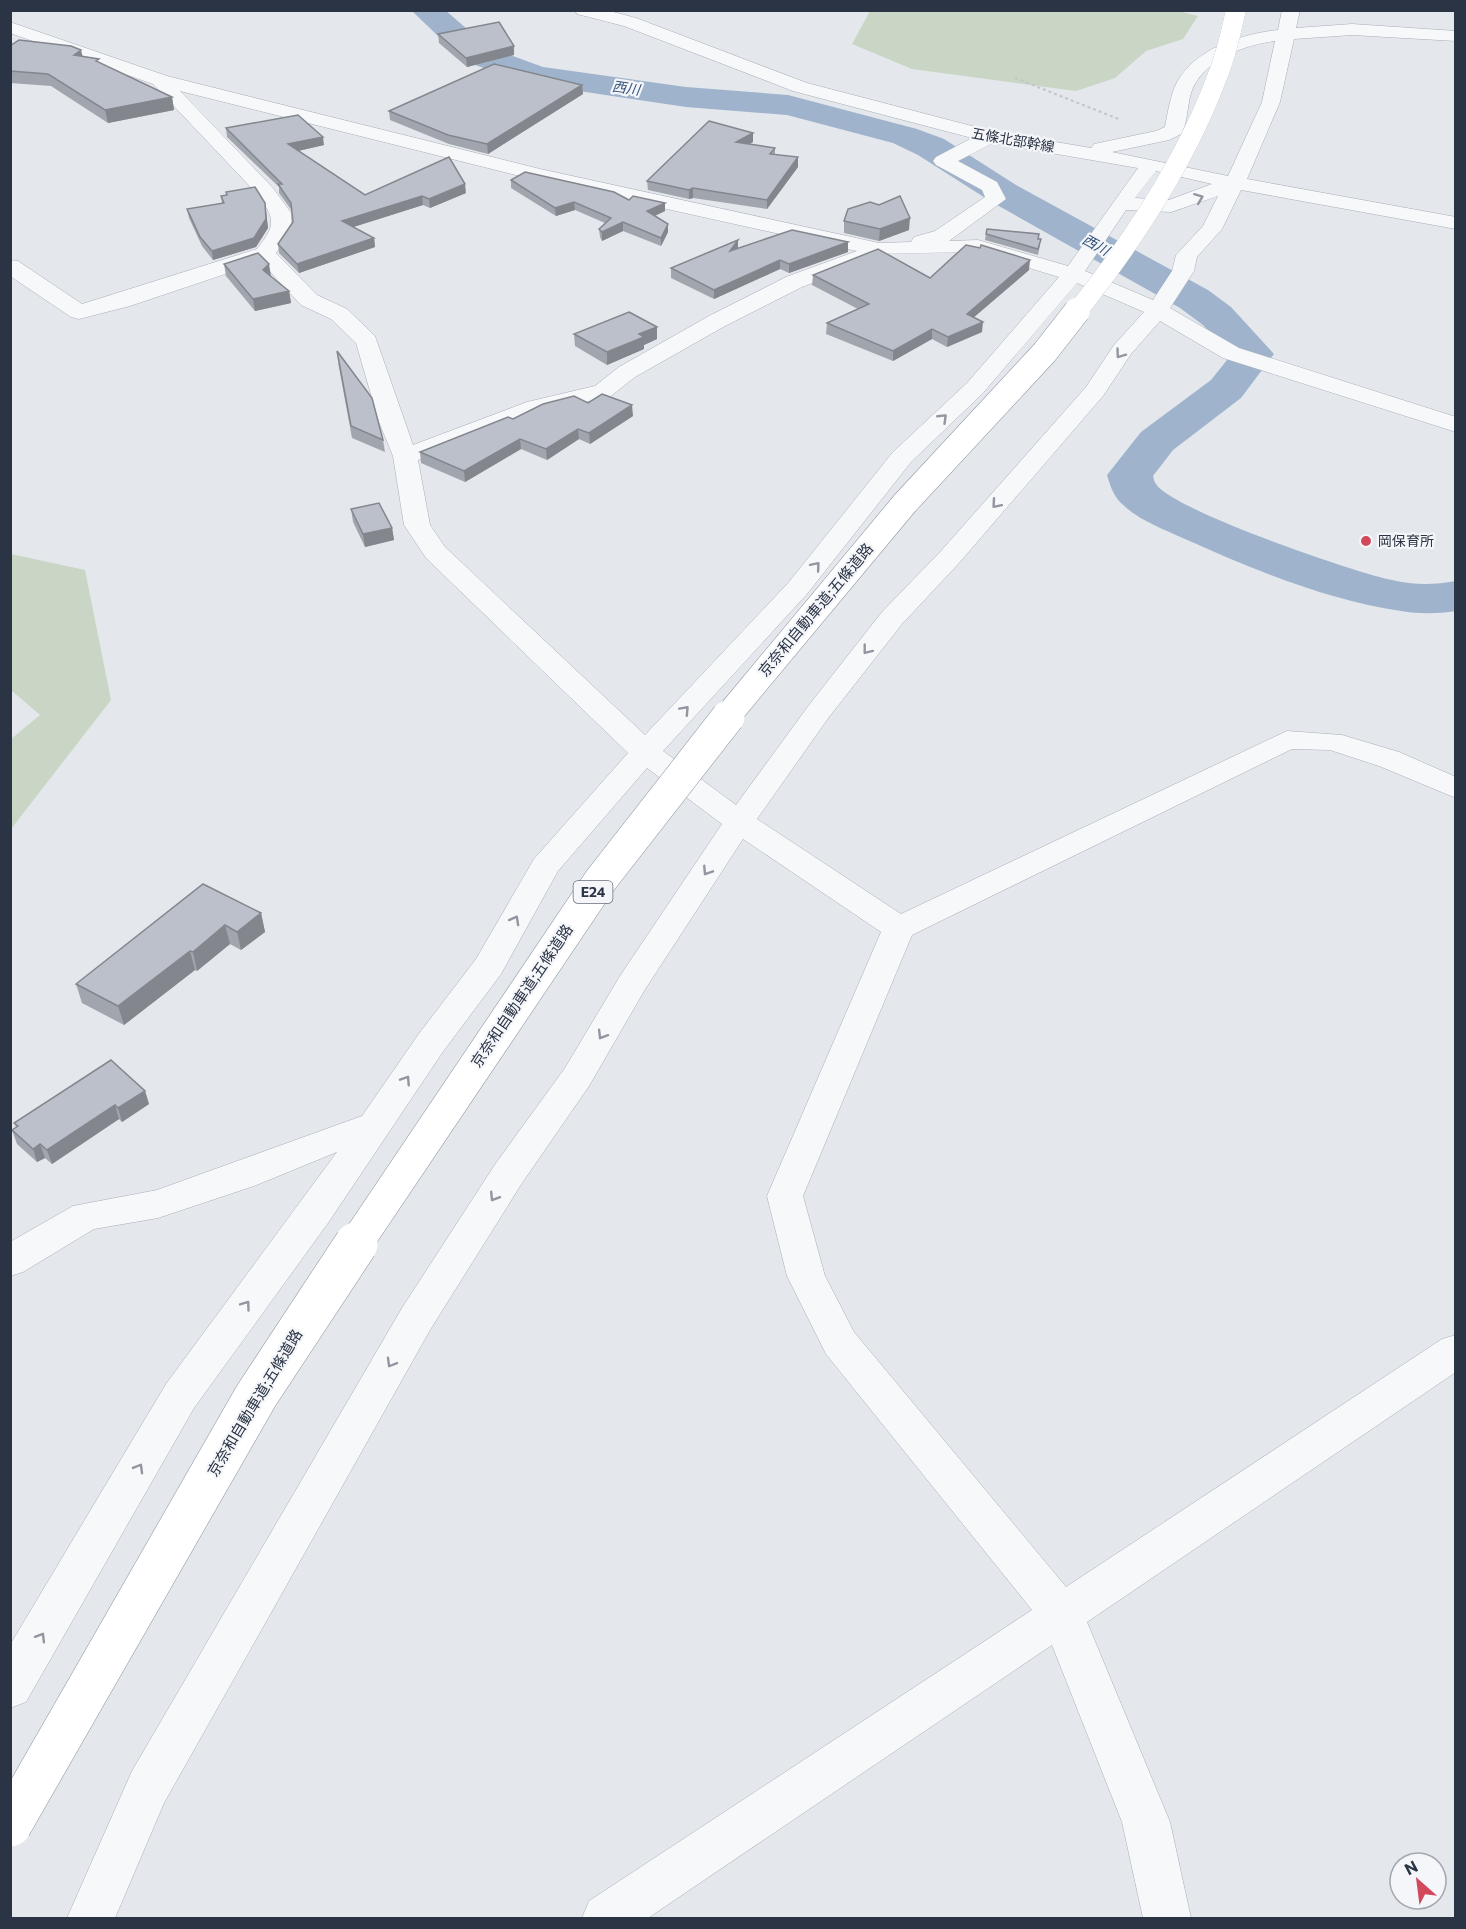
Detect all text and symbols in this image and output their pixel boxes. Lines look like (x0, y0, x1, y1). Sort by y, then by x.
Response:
water label: 西川 (611, 77, 643, 98)
street label: 五條北部幹線 (970, 124, 1056, 155)
one-way arrow (1192, 193, 1203, 205)
water label: 西川 (1080, 230, 1114, 260)
one-way arrow (1116, 348, 1127, 359)
one-way arrow (937, 414, 947, 425)
one-way arrow (992, 497, 1003, 508)
place label: 岡保育所 (1378, 532, 1434, 549)
marker: 岡保育所 (1359, 534, 1373, 548)
street label: 京奈和自動車道;五條道路 (754, 539, 876, 680)
one-way arrow (809, 562, 820, 573)
one-way arrow (863, 644, 874, 655)
one-way arrow (678, 706, 689, 716)
one-way arrow (703, 864, 714, 875)
road number: E24 (574, 881, 612, 903)
one-way arrow (508, 915, 519, 926)
street label: 京奈和自動車道;五條道路 (467, 921, 576, 1070)
one-way arrow (597, 1029, 609, 1039)
one-way arrow (398, 1076, 409, 1087)
one-way arrow (489, 1191, 501, 1201)
one-way arrow (239, 1301, 250, 1312)
street label: 京奈和自動車道;五條道路 (203, 1326, 305, 1479)
one-way arrow (387, 1357, 398, 1367)
one-way arrow (132, 1464, 143, 1474)
one-way arrow (34, 1633, 46, 1643)
north arrow (1388, 1851, 1448, 1911)
text: N (1401, 1856, 1420, 1879)

